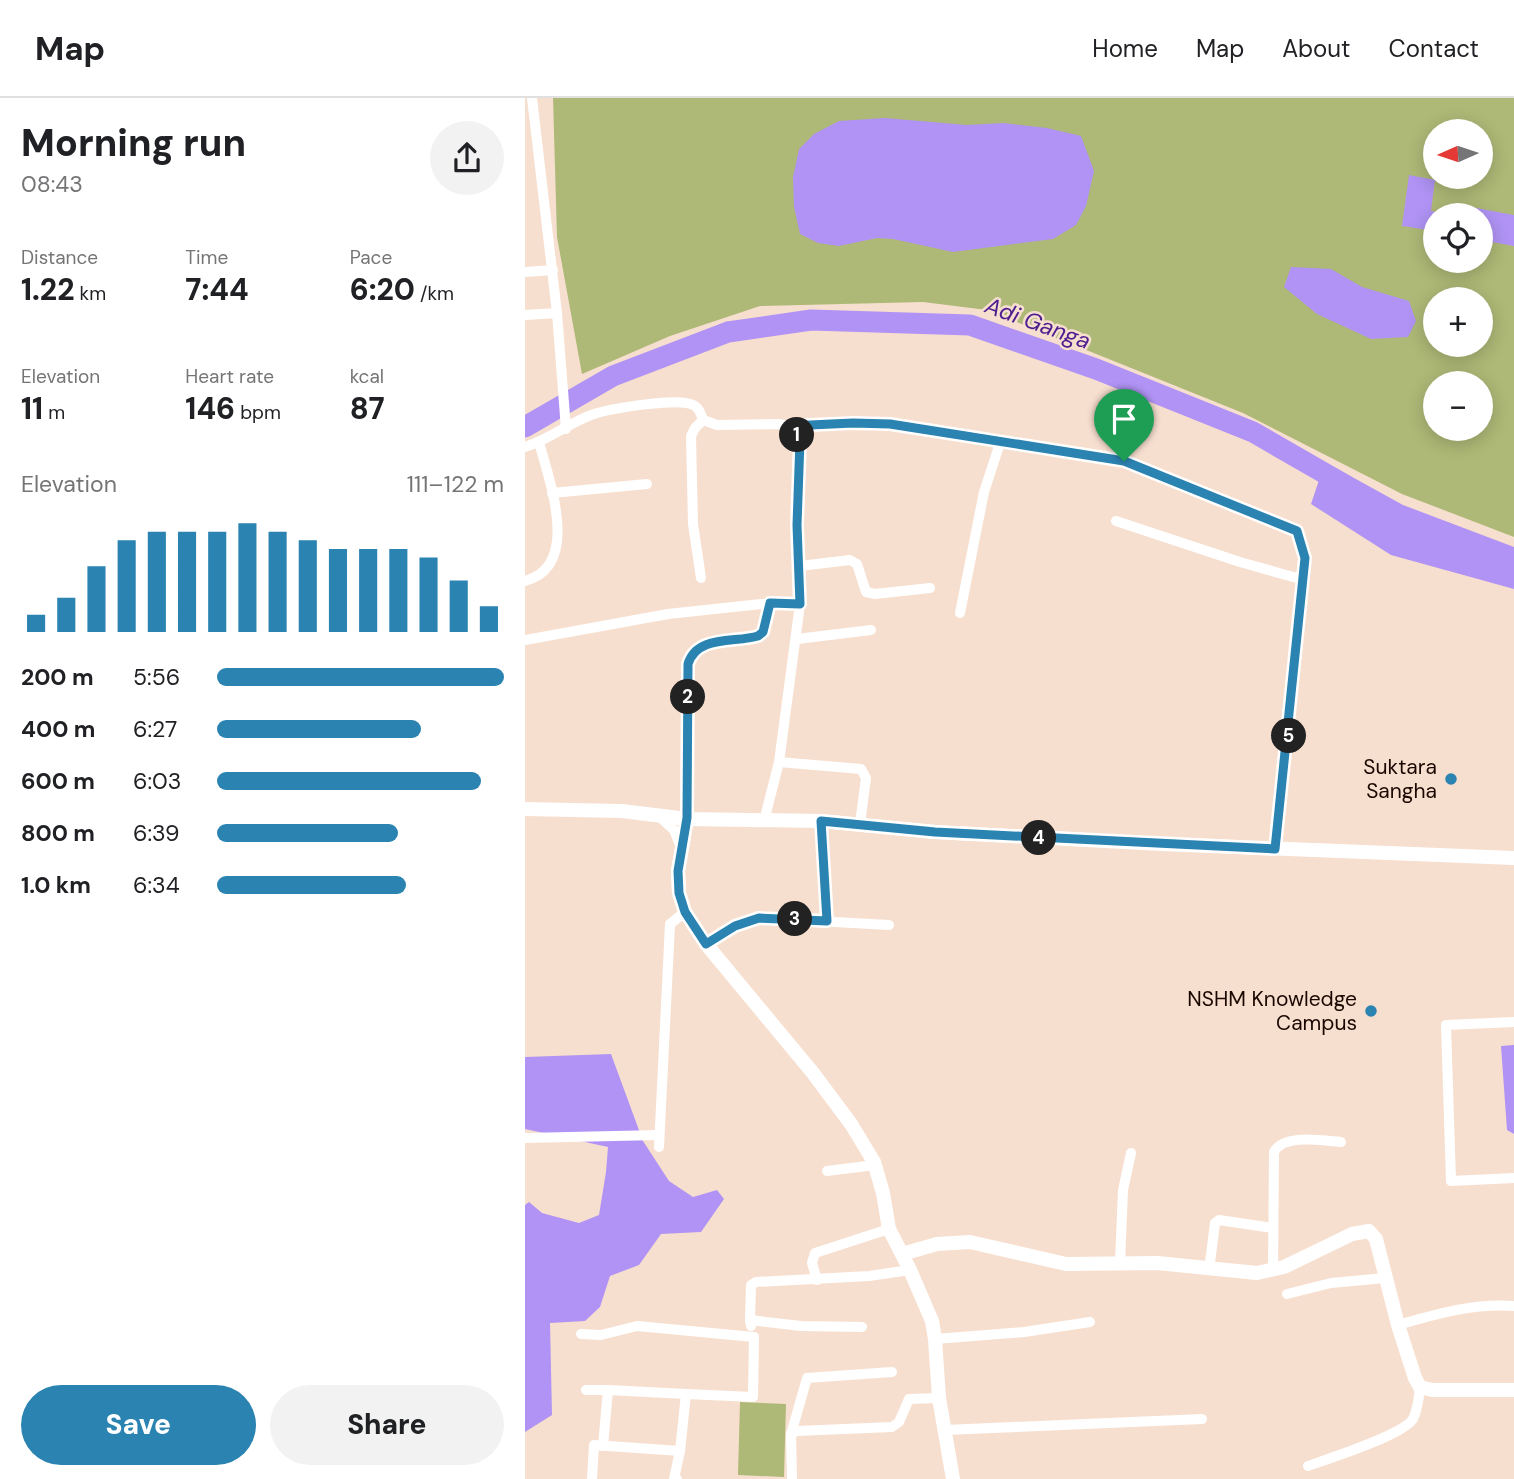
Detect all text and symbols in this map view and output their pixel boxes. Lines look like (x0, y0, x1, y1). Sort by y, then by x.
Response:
text: Map (35, 27, 105, 70)
text: Home (1092, 33, 1158, 64)
text: Map (1196, 33, 1244, 64)
text: About (1282, 33, 1351, 64)
text: Contact (1389, 33, 1479, 64)
text: Morning run (21, 118, 246, 168)
north arrow (1423, 119, 1493, 189)
map controls (1423, 119, 1493, 441)
button: share (430, 121, 504, 195)
text: 08:43 (21, 169, 83, 199)
button: locate (1423, 203, 1493, 273)
text: Distance (21, 245, 98, 270)
text: Time (185, 245, 228, 270)
text: Pace (350, 245, 392, 270)
text: 1.22 (21, 270, 75, 309)
text: 7:44 (185, 270, 249, 309)
text: 6:20 (350, 270, 415, 309)
text: km (75, 281, 106, 306)
text: /km (415, 281, 454, 306)
button: + (1423, 287, 1493, 357)
water label: Adi Ganga (980, 290, 1095, 356)
text: Elevation (21, 364, 100, 389)
text: Heart rate (185, 364, 274, 389)
text: kcal (350, 364, 384, 389)
button: − (1423, 371, 1493, 441)
text: 11 (21, 389, 43, 428)
text: 146 (185, 389, 235, 428)
text: 87 (350, 389, 385, 428)
pin (1094, 389, 1154, 461)
text: m (43, 400, 65, 425)
text: bpm (235, 400, 281, 425)
icon: arrive (1105, 400, 1143, 438)
pin: 1 (779, 418, 815, 452)
text: 1 (793, 422, 800, 447)
text: Elevation (21, 469, 117, 499)
text: 111–122 m (407, 469, 504, 499)
text: 200 m (21, 662, 94, 692)
text: 5:56 (133, 662, 180, 692)
pin: 2 (671, 680, 705, 714)
text: 2 (682, 684, 693, 709)
text: 400 m (21, 714, 95, 744)
text: 6:27 (133, 714, 177, 744)
pin: 5 (1271, 718, 1307, 754)
text: 5 (1283, 723, 1294, 748)
place label: Suktara Sangha (1363, 753, 1437, 805)
text: 600 m (21, 766, 95, 796)
text: 6:03 (133, 766, 181, 796)
marker: Suktara Sangha (1443, 771, 1459, 787)
text: 800 m (21, 818, 95, 848)
text: 6:39 (133, 818, 179, 848)
pin: 4 (1021, 820, 1057, 856)
text: 4 (1032, 825, 1045, 850)
text: 1.0 km (21, 870, 91, 900)
text: 6:34 (133, 870, 180, 900)
pin: 3 (777, 902, 813, 936)
text: 3 (789, 906, 800, 931)
place label: NSHM Knowledge Campus (1187, 985, 1357, 1037)
marker: NSHM Knowledge Campus (1363, 1003, 1379, 1019)
button: Save (21, 1385, 256, 1465)
button: Share (270, 1385, 504, 1465)

